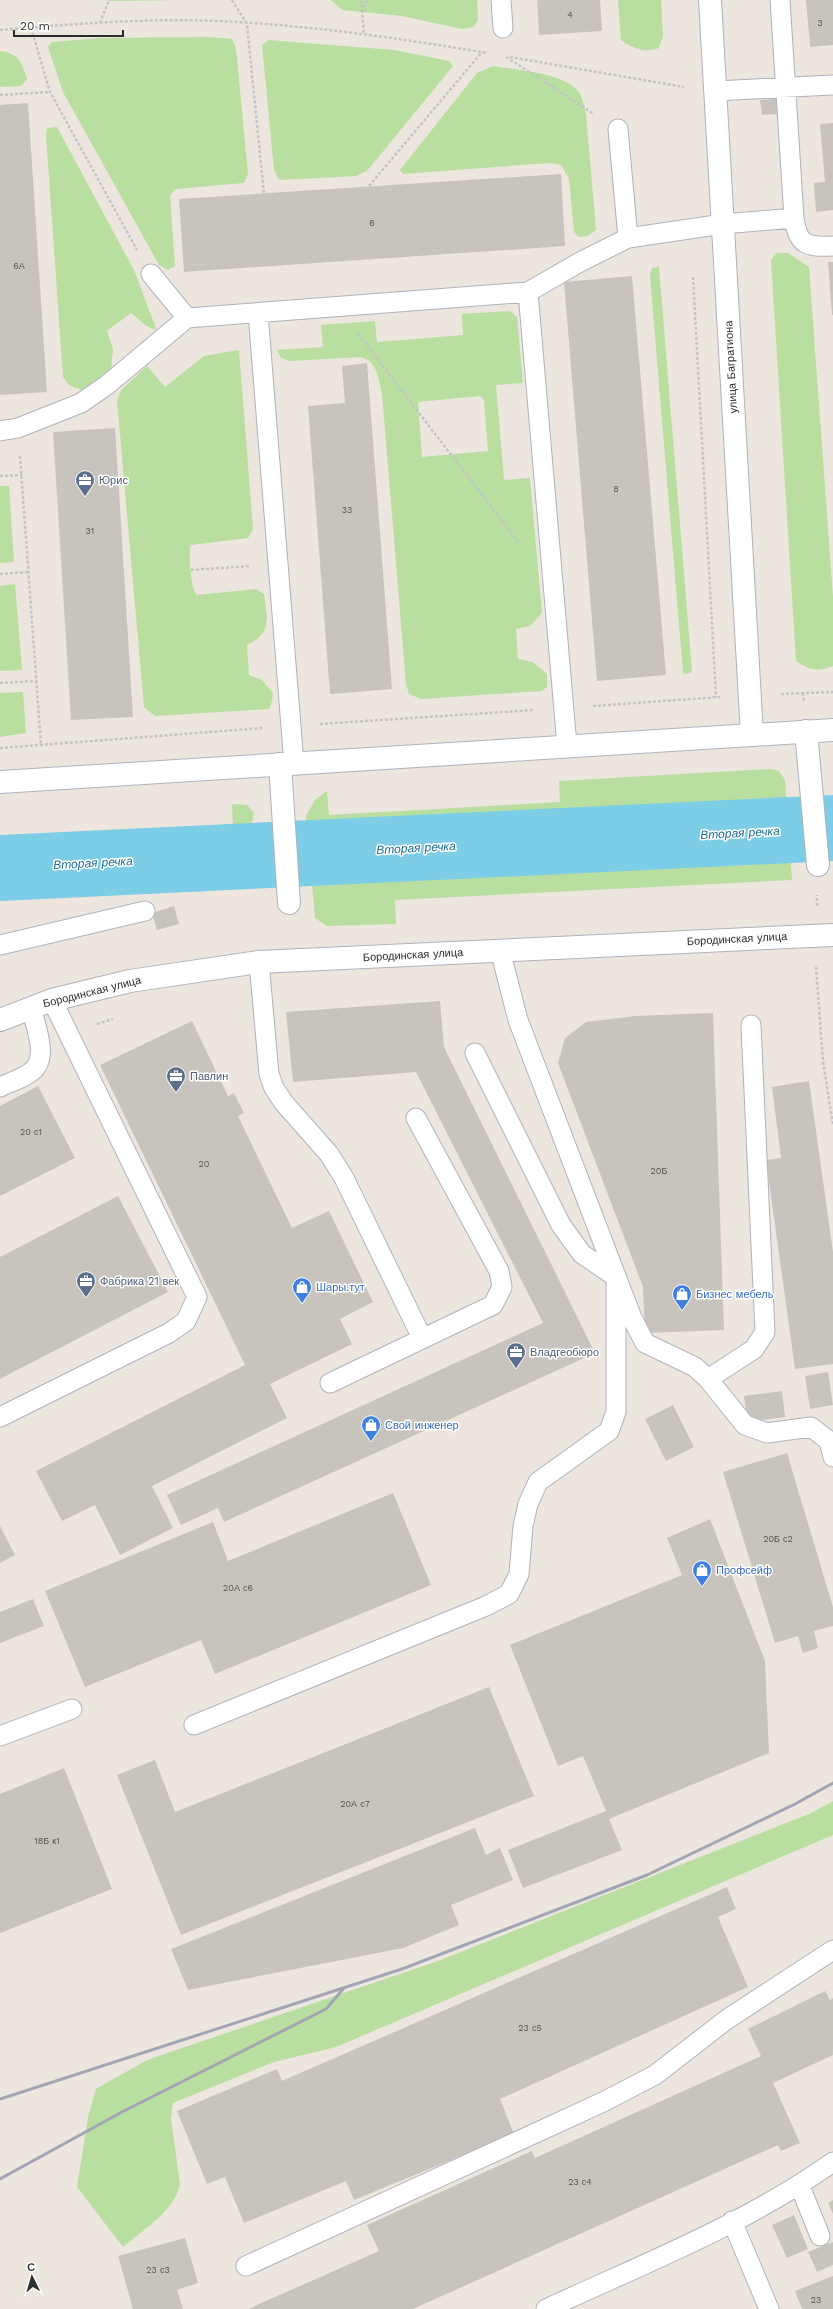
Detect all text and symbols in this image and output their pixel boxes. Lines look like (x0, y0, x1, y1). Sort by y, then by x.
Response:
house number: 4 (567, 10, 573, 20)
scale bar (14, 12, 123, 38)
house number: 3 (817, 18, 823, 28)
text: 20 m (20, 19, 50, 33)
house number: 6 (369, 218, 375, 228)
house number: 6А (13, 261, 25, 271)
street label: улица Багратиона (722, 319, 740, 414)
office icon: Юрис (74, 469, 96, 497)
place label: Юрис (99, 474, 128, 487)
house number: 8 (613, 484, 619, 494)
house number: 33 (342, 505, 352, 515)
house number: 31 (86, 526, 94, 536)
water label: Вторая речка (700, 824, 780, 842)
water label: Вторая речка (376, 839, 456, 857)
water label: Вторая речка (53, 854, 133, 872)
street label: Бородинская улица (686, 930, 788, 948)
street label: Бородинская улица (362, 946, 464, 964)
street label: Бородинская улица (42, 973, 143, 1010)
office icon: Павлин (165, 1065, 187, 1093)
place label: Павлин (190, 1070, 228, 1083)
house number: 20 с1 (20, 1127, 42, 1137)
house number: 20 (199, 1159, 210, 1169)
house number: 20Б (651, 1166, 667, 1176)
office icon: Фабрика 21 век (75, 1270, 97, 1298)
place label: Фабрика 21 век (100, 1275, 179, 1288)
shop icon: Шары.тут (291, 1276, 313, 1304)
place label: Шары.тут (316, 1281, 365, 1294)
shop icon: Бизнес мебель (671, 1283, 693, 1311)
place label: Бизнес мебель (696, 1288, 774, 1301)
office icon: Владгеобюро (505, 1341, 527, 1369)
place label: Владгеобюро (530, 1346, 599, 1359)
shop icon: Свой инженер (360, 1414, 382, 1442)
place label: Свой инженер (385, 1419, 459, 1432)
house number: 20Б с2 (763, 1534, 793, 1544)
shop icon: Профсейф (691, 1559, 713, 1587)
place label: Профсейф (716, 1564, 772, 1577)
house number: 20А с6 (223, 1583, 253, 1593)
house number: 20А с7 (340, 1799, 370, 1809)
house number: 18Б к1 (34, 1836, 60, 1846)
house number: 23 с5 (518, 2023, 542, 2033)
house number: 23 с4 (568, 2177, 592, 2187)
north arrow (12, 2257, 52, 2297)
text: С (27, 2261, 36, 2274)
house number: 23 с3 (146, 2265, 170, 2275)
house number: 23 (811, 2295, 821, 2305)

